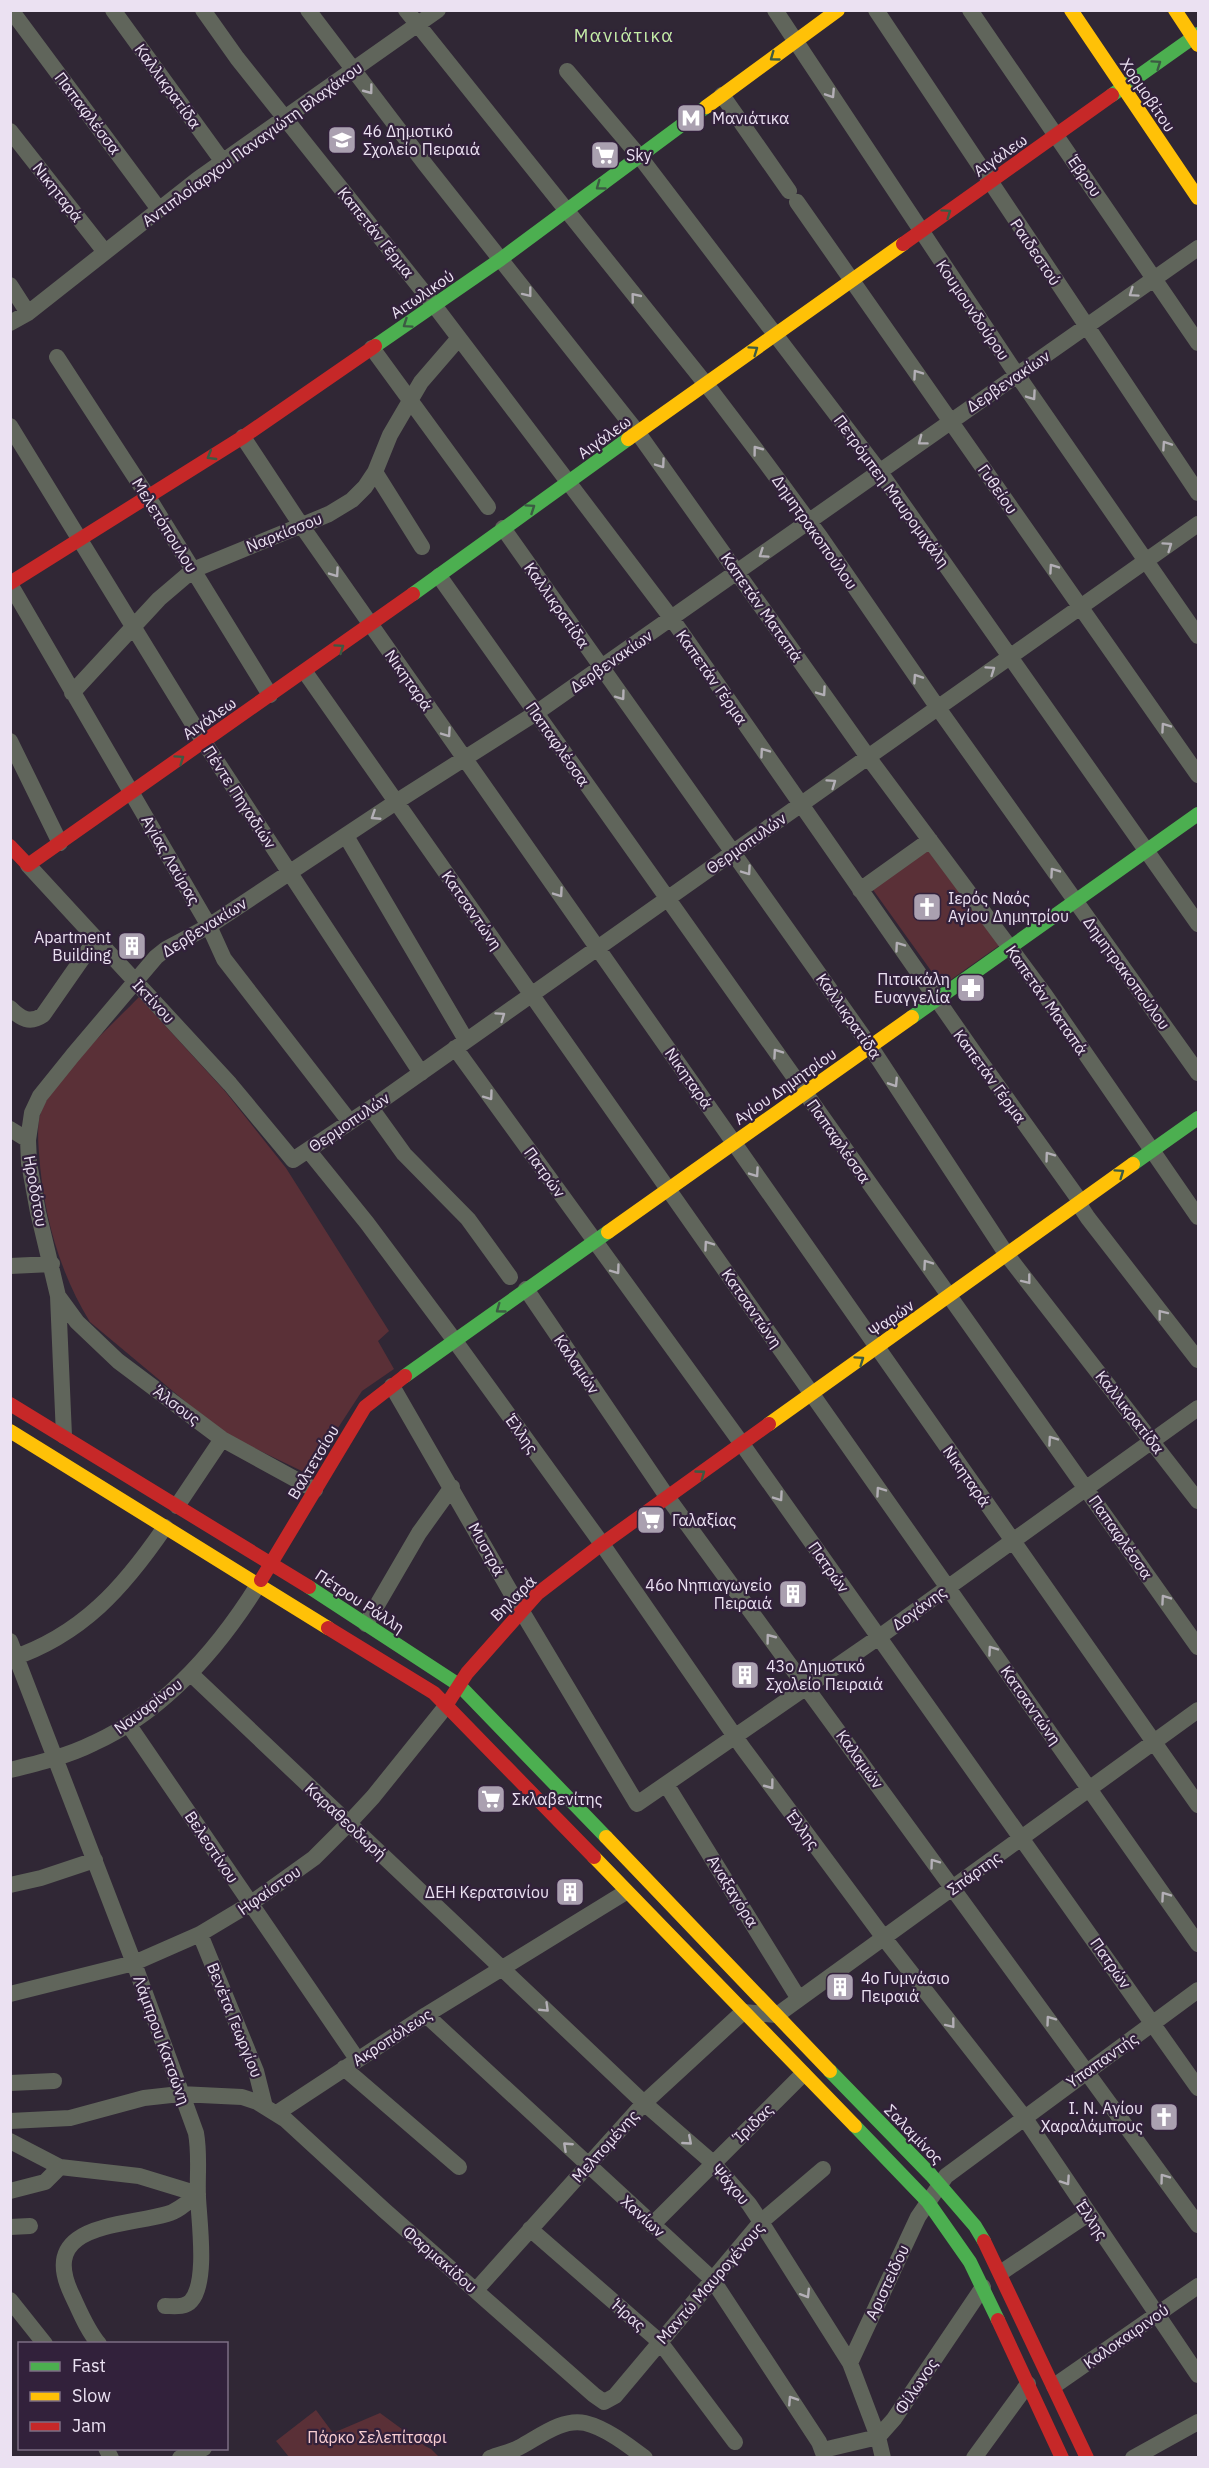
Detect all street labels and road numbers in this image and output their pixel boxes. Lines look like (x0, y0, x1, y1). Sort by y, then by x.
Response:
street label: Καλλικρατίδα (130, 40, 206, 132)
street label: Χορμοβίτου (1116, 54, 1180, 136)
street label: Αντιπλοίαρχου Παναγιώτη Βλαχάκου (138, 57, 366, 231)
street label: Παπαφλέσσα (50, 68, 126, 158)
street label: Αιγάλεω (969, 129, 1031, 181)
street label: Έβρου (1063, 151, 1106, 201)
street label: Νικηταρά (29, 158, 87, 226)
street label: Καπετάν Γέρμα (333, 183, 419, 281)
street label: Ραιδεστού (1006, 215, 1066, 289)
street label: Κουμουνδούρου (932, 256, 1014, 364)
street label: Αιτωλικού (386, 265, 458, 323)
street label: Δερβενακίων (962, 346, 1054, 416)
street label: Αιγάλεω (573, 411, 635, 463)
street label: Πετρόμπεη Μαυρομιχάλη (830, 411, 954, 571)
street label: Γυθείου (974, 460, 1022, 518)
street label: Δημητρακοπούλου (768, 471, 862, 593)
street label: Μελετόπουλου (128, 474, 202, 576)
street label: Ναρκίσσου (243, 508, 325, 556)
street label: Καπετάν Ματαπά (717, 548, 807, 666)
street label: Καλλικρατίδα (520, 558, 594, 652)
street label: Δερβενακίων (566, 625, 656, 697)
street label: Καπετάν Γέρμα (672, 626, 752, 728)
street label: Νικηταρά (381, 646, 437, 714)
street label: Αιγάλεω (178, 692, 240, 744)
street label: Παπαφλέσσα (522, 698, 594, 790)
street label: Πέντε Πηγαδιών (199, 742, 281, 852)
street label: Θερμοπυλών (702, 808, 790, 878)
street label: Αγίας Λαύρας (137, 812, 205, 909)
street label: Κατσαντώνη (437, 866, 507, 954)
street label: Δερβενακίων (158, 893, 250, 961)
street label: Δημητρακοπούλου (1079, 912, 1175, 1034)
street label: Καπετάν Ματαπά (1002, 941, 1092, 1059)
street label: Καλλικρατίδα (812, 969, 886, 1063)
street label: Ικτίνου (129, 975, 179, 1027)
street label: Καπετάν Γέρμα (949, 1025, 1031, 1127)
street label: Αγίου Δημητρίου (730, 1043, 840, 1129)
street label: Νικηταρά (661, 1044, 717, 1112)
street label: Θερμοπυλών (305, 1088, 393, 1156)
street label: Παπαφλέσσα (803, 1095, 875, 1187)
street label: Πατρών (520, 1143, 570, 1201)
street label: Ηροδότου (20, 1154, 52, 1228)
street label: Κατσαντώνη (717, 1264, 787, 1352)
street label: Ψαρών (864, 1295, 918, 1341)
street label: Καλαμών (550, 1330, 604, 1398)
street label: Καλλικρατίδα (1091, 1366, 1169, 1458)
street label: Άλσους (150, 1381, 205, 1429)
street label: Έλλης (501, 1410, 543, 1458)
street label: Βαλτετσίου (283, 1421, 343, 1503)
street label: Νικηταρά (939, 1442, 995, 1510)
street label: Παπαφλέσσα (1085, 1491, 1157, 1583)
street label: Μυστρά (464, 1519, 510, 1579)
street label: Πατρών (804, 1538, 854, 1596)
street label: Πέτρου Ράλλη (311, 1565, 409, 1637)
street label: Βηλαρά (486, 1571, 540, 1625)
street label: Δογάνης (888, 1581, 950, 1634)
street label: Κατσαντώνη (996, 1661, 1066, 1749)
street label: Ναυαρίνου (110, 1674, 186, 1738)
street label: Καλαμών (832, 1726, 888, 1792)
street label: Καραθεοδωρή (301, 1778, 391, 1864)
street label: Έλλης (781, 1806, 824, 1853)
street label: Βελεστίνου (181, 1807, 243, 1887)
street label: Σπάρτης (943, 1846, 1005, 1899)
street label: Αναξαγόρα (703, 1851, 763, 1931)
street label: Ηφαίστου (233, 1861, 305, 1919)
street label: Πατρών (1086, 1934, 1136, 1992)
street label: Βενέτα Γεωργίου (203, 1959, 267, 2081)
street label: Λάμπρου Κατσώνη (129, 1973, 195, 2107)
street label: Ακροπόλεως (348, 2004, 436, 2070)
street label: Υπαπαντής (1062, 2028, 1142, 2092)
street label: Ίριδας (728, 2099, 777, 2147)
street label: Σαλαμίνος (880, 2100, 948, 2168)
street label: Μελπομένης (567, 2105, 643, 2186)
street label: Ψάχου (708, 2159, 754, 2209)
street label: Χανίων (617, 2191, 669, 2241)
street label: Έλλης (1071, 2196, 1112, 2244)
street label: Μαντώ Μαυρογένους (652, 2218, 768, 2348)
street label: Φαρμακίδου (399, 2221, 481, 2297)
street label: Αριστείδου (861, 2241, 913, 2323)
street label: Ήρας (607, 2294, 650, 2335)
street label: Καλοκαιρινού (1079, 2299, 1173, 2373)
street label: Φίλωνος (890, 2354, 942, 2418)

